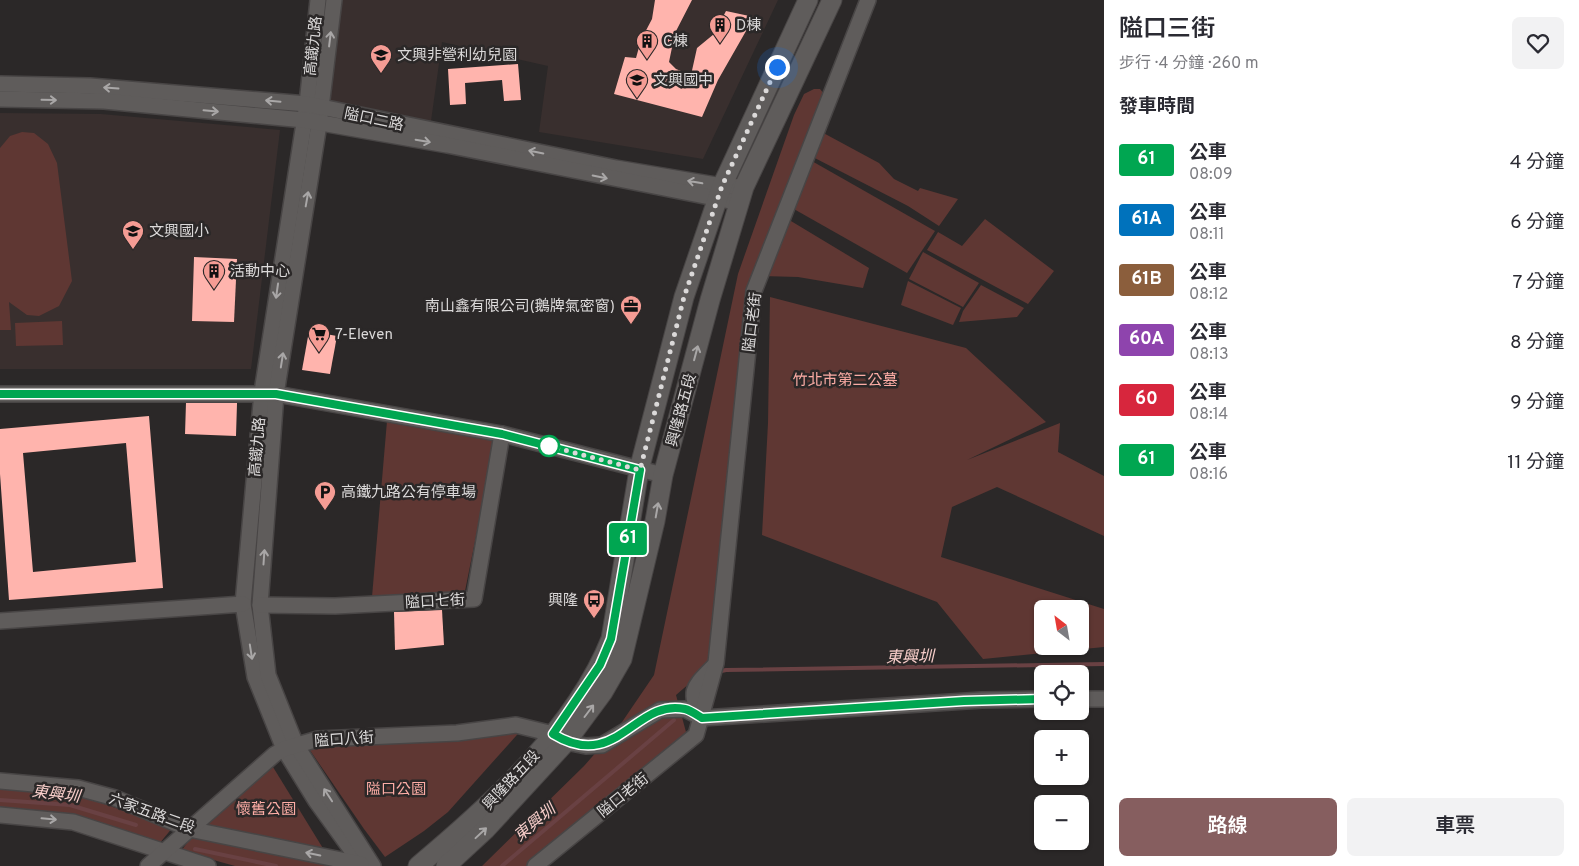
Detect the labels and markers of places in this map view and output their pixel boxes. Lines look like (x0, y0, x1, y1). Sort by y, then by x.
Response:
building icon: D棟 (708, 13, 732, 44)
place label: D棟 (736, 16, 761, 36)
building icon: C棟 (635, 29, 659, 60)
place label: C棟 (663, 32, 688, 52)
school or university icon: 文興非營利幼兒園 (369, 43, 393, 74)
place label: 文興非營利幼兒園 (397, 47, 517, 66)
school or university icon: 文興國中 (625, 68, 649, 99)
place label: 文興國中 (653, 72, 713, 91)
school or university icon: 文興國小 (121, 219, 145, 250)
place label: 文興國小 (149, 223, 209, 242)
building icon: 活動中心 (202, 259, 226, 290)
place label: 活動中心 (230, 263, 290, 282)
office icon: 南山鑫有限公司(鵝牌氣密窗) (619, 294, 643, 325)
place label: 南山鑫有限公司(鵝牌氣密窗) (425, 297, 615, 317)
supermarket icon: 7-Eleven (307, 322, 331, 353)
place label: 7-Eleven (335, 326, 393, 345)
unlabelled marker (538, 435, 560, 457)
parking icon: 高鐵九路公有停車場 (313, 480, 337, 511)
place label: 高鐵九路公有停車場 (341, 484, 476, 503)
bus stop icon: 興隆 (582, 588, 606, 619)
place label: 興隆 (548, 592, 578, 611)

